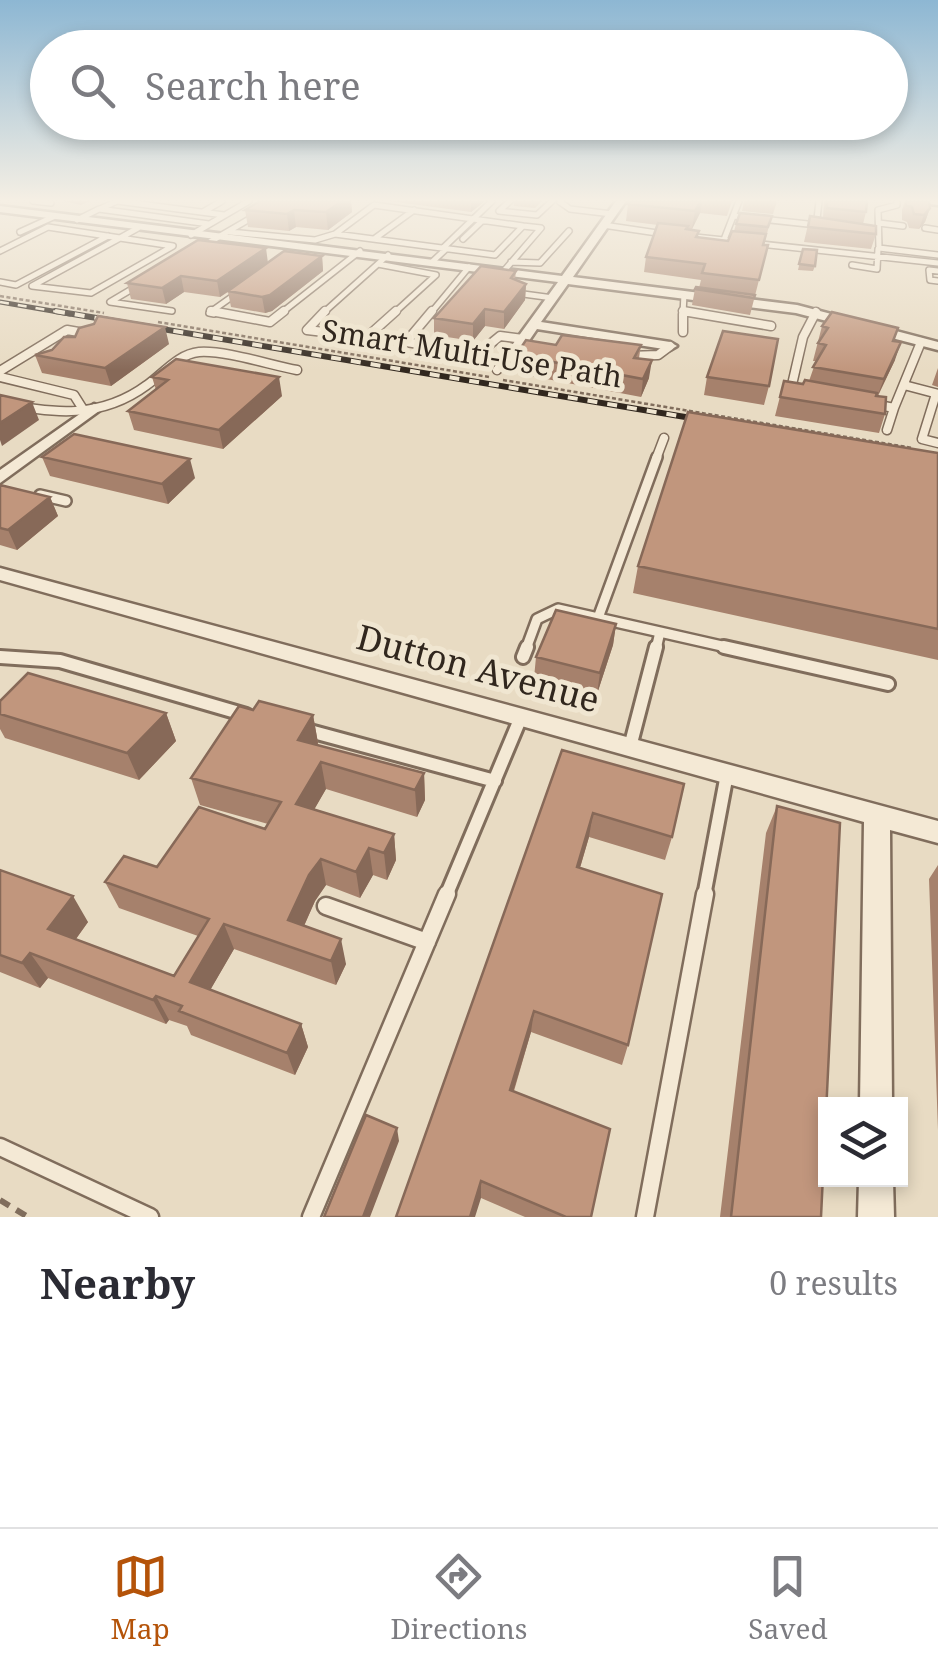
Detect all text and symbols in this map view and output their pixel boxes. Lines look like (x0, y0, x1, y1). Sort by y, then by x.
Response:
search box (30, 30, 908, 140)
icon: search (65, 58, 120, 113)
text: Search here (145, 59, 361, 111)
street label: Smart Multi-Use Path (319, 309, 625, 397)
street label: Dutton Avenue (352, 613, 605, 723)
map controls (818, 1097, 908, 1187)
button: layers (818, 1097, 908, 1187)
text: Nearby (40, 1254, 195, 1311)
text: 0 results (769, 1261, 898, 1304)
tab: Map (110, 1549, 170, 1647)
tab: Directions (390, 1549, 527, 1647)
tab: Saved (748, 1549, 828, 1647)

